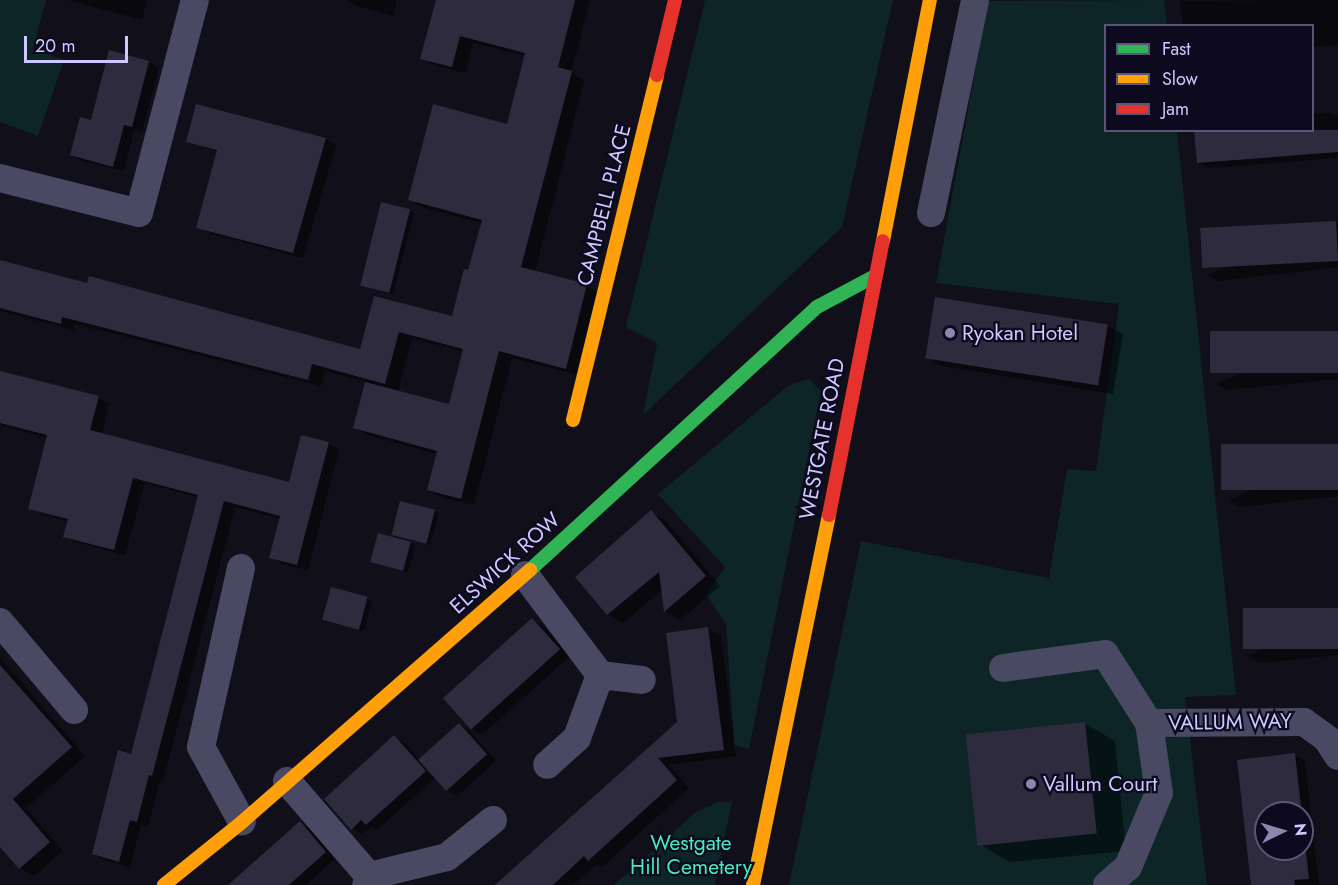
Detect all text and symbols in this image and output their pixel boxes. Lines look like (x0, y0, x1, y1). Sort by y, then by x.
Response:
scale bar (27, 24, 130, 62)
legend (1104, 24, 1314, 132)
text: 20 m (35, 33, 75, 59)
text: Fast (1162, 36, 1191, 62)
text: Slow (1162, 66, 1198, 92)
text: Jam (1162, 96, 1189, 122)
street label: CAMPBELL PLACE (572, 122, 636, 288)
place label: Ryokan Hotel (962, 320, 1078, 346)
marker: Ryokan Hotel (943, 326, 957, 340)
street label: WESTGATE ROAD (794, 356, 850, 522)
street label: ELSWICK ROW (445, 507, 565, 619)
street label: VALLUM WAY (1168, 708, 1292, 736)
place label: Vallum Court (1043, 771, 1157, 797)
marker: Vallum Court (1024, 777, 1038, 791)
north arrow (1254, 801, 1314, 861)
text: N (1288, 822, 1312, 837)
park label: Westgate Hill Cemetery (630, 830, 752, 880)

